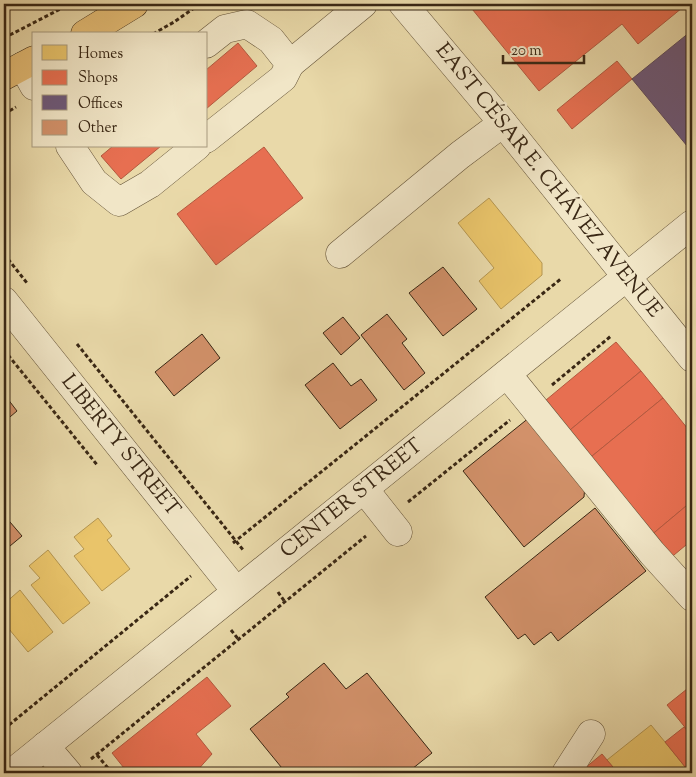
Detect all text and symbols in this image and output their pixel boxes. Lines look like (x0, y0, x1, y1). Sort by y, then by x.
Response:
legend (32, 32, 208, 148)
scale bar (503, 32, 585, 64)
street label: EAST CÉSAR E. CHÁVEZ AVENUE (428, 37, 669, 325)
text: 20 m (511, 41, 542, 62)
text: Homes (78, 44, 123, 65)
text: Shops (78, 68, 118, 89)
text: Offices (78, 94, 123, 115)
text: Other (78, 118, 118, 139)
street label: LIBERTY STREET (53, 368, 187, 524)
street label: CENTER STREET (274, 432, 430, 566)

